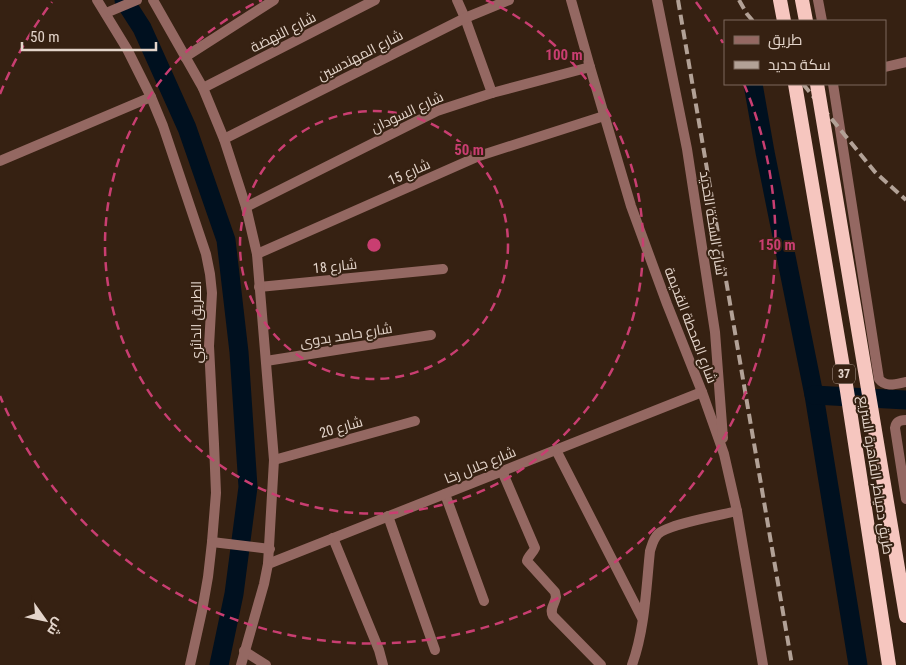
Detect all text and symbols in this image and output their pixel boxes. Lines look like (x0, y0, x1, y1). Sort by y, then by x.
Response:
street label: شارع النهضة (248, 9, 319, 56)
scale bar (22, 20, 156, 52)
legend (724, 20, 886, 85)
street label: شارع المهندسين (315, 27, 406, 84)
text: 50 m (30, 28, 60, 46)
text: طريق (768, 31, 802, 50)
text: 100 m (545, 46, 583, 64)
text: سكة حديد (768, 56, 831, 74)
street label: شارع السودان (368, 88, 446, 137)
text: 50 m (454, 141, 484, 159)
street label: شارع 15 (386, 156, 433, 189)
street label: شارع السكة الحديد (696, 170, 729, 276)
centre of rings (365, 236, 383, 254)
text: 150 m (758, 236, 796, 254)
street label: شارع 18 (312, 256, 358, 277)
street label: شارع المحطة القديمة (661, 265, 721, 386)
street label: الطريق الدائري (188, 281, 208, 363)
street label: شارع حامد بدوى (299, 320, 393, 351)
road number: 37 (833, 364, 855, 384)
street label: طريق دمياط, القاهرة السريع (855, 394, 896, 556)
street label: شارع 20 (318, 413, 365, 442)
street label: شارع جلال رخا (442, 443, 518, 488)
north arrow (20, 595, 70, 645)
text: ش (43, 615, 68, 639)

